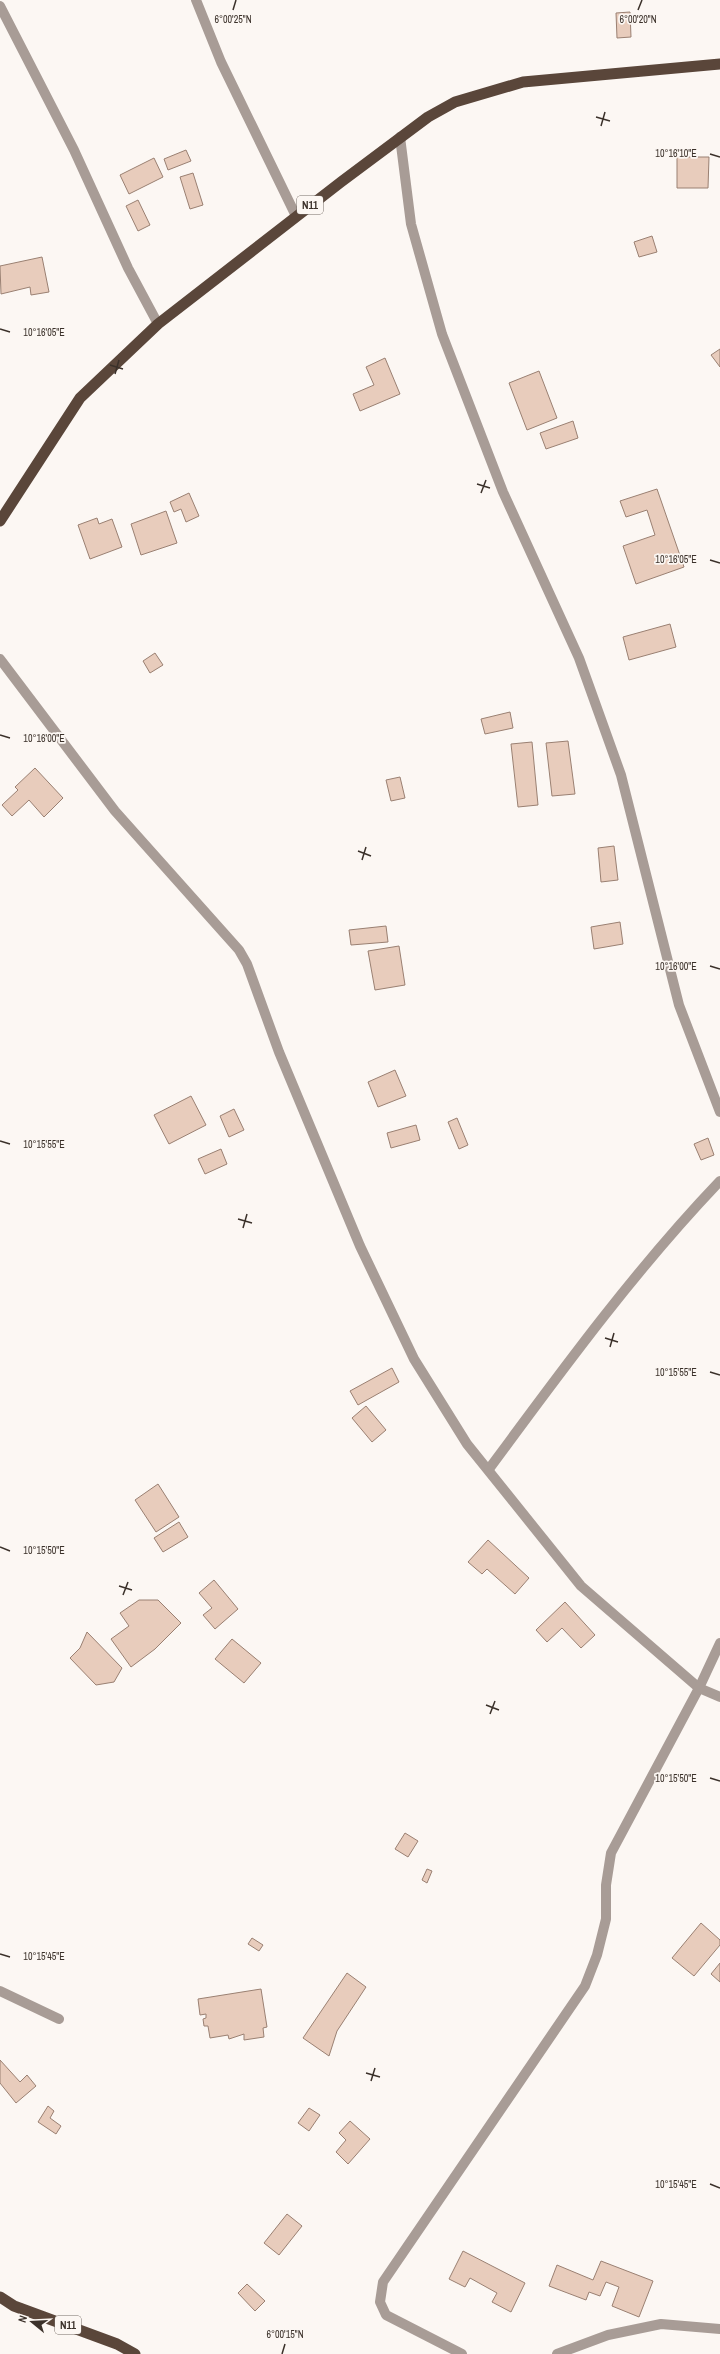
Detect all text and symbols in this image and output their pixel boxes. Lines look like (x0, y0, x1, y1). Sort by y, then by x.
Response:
text: 6°00'25"N (214, 13, 252, 26)
text: 6°00'20"N (619, 13, 657, 26)
text: 10°16'10"E (655, 147, 697, 160)
road number: N11 (297, 196, 323, 214)
text: 10°16'05"E (23, 326, 65, 339)
text: 10°16'05"E (655, 553, 697, 566)
text: 10°16'00"E (23, 732, 65, 745)
text: 10°16'00"E (655, 960, 697, 973)
text: 10°15'55"E (23, 1138, 65, 1151)
text: 10°15'55"E (655, 1366, 697, 1379)
text: 10°15'50"E (23, 1544, 65, 1557)
text: 10°15'50"E (655, 1772, 697, 1785)
text: 10°15'45"E (23, 1950, 65, 1963)
text: 10°15'45"E (655, 2178, 697, 2191)
north arrow (12, 2302, 52, 2342)
text: N (15, 2314, 30, 2324)
road number: N11 (55, 2316, 81, 2334)
text: 6°00'15"N (266, 2328, 304, 2341)

